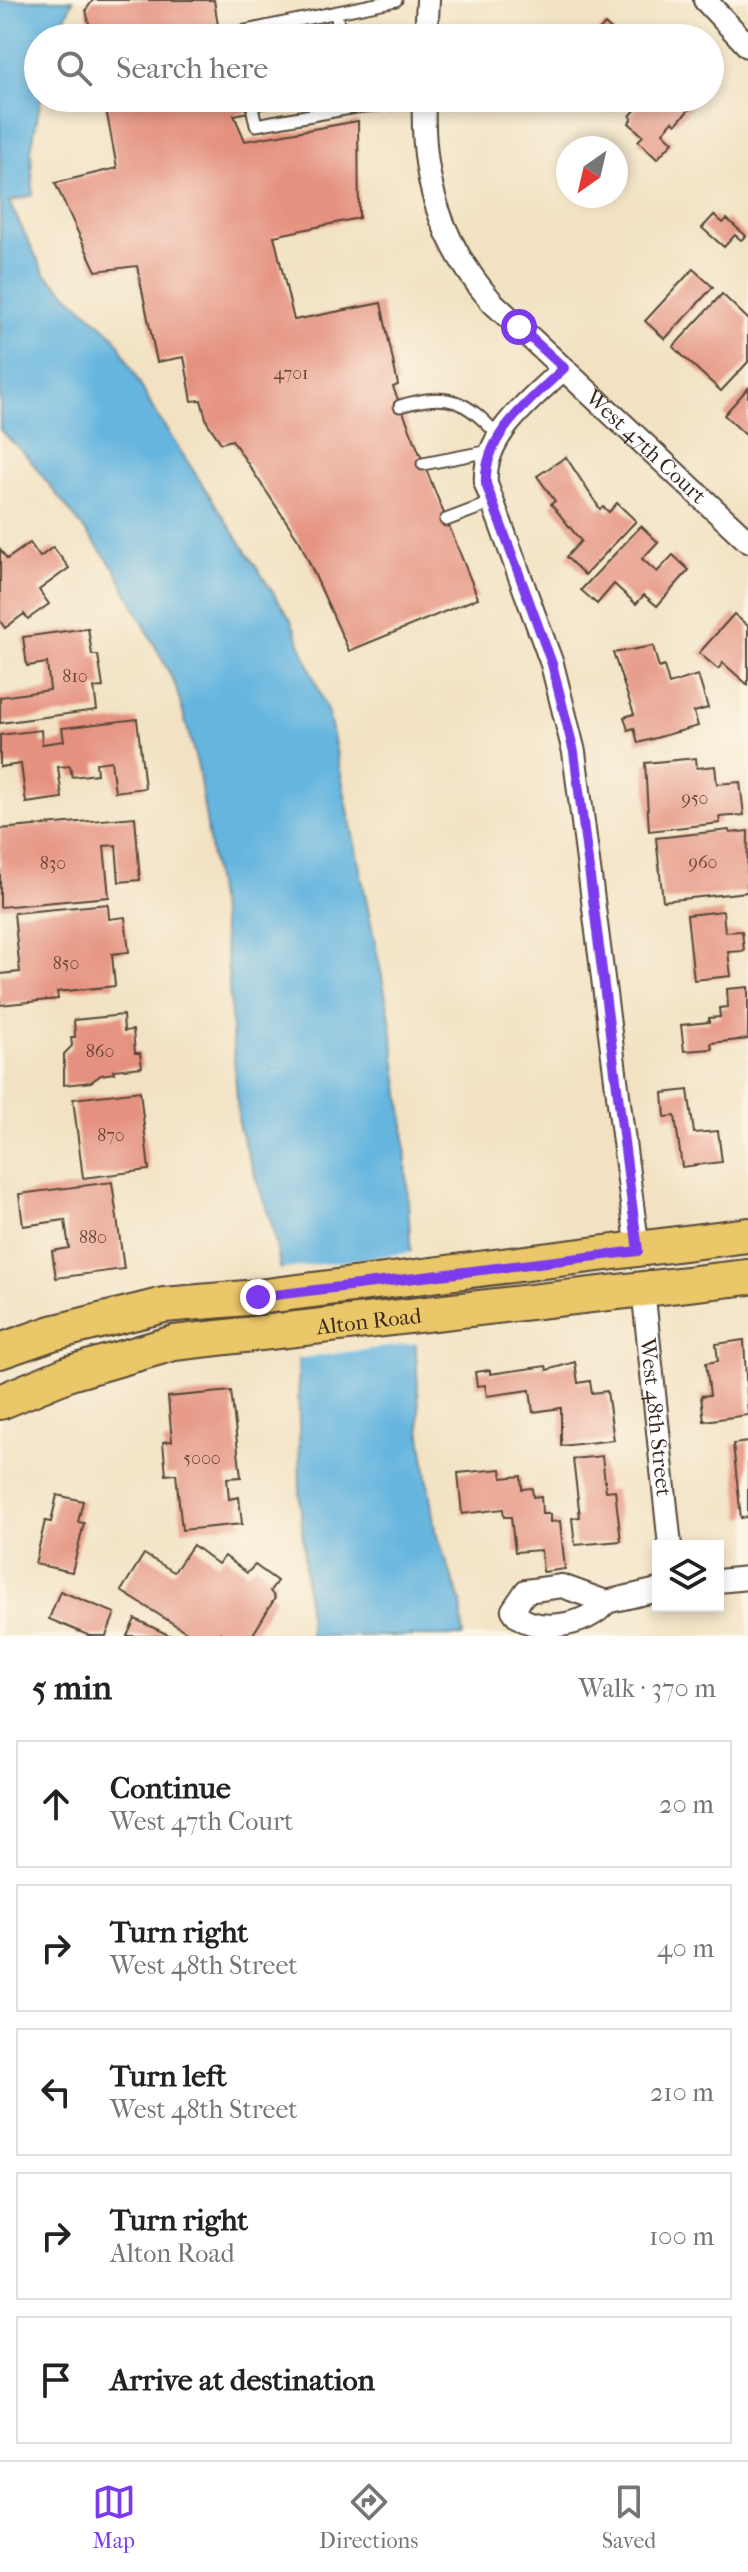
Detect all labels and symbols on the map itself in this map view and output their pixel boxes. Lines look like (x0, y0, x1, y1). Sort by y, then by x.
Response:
north arrow (556, 136, 628, 208)
route start (501, 309, 537, 345)
house number: 4701 (274, 363, 309, 384)
street label: West 47th Court (579, 384, 711, 509)
house number: 810 (62, 666, 88, 687)
house number: 950 (681, 788, 709, 809)
house number: 960 (688, 852, 718, 873)
house number: 830 (40, 853, 66, 874)
house number: 850 (53, 953, 79, 974)
house number: 860 (86, 1041, 114, 1062)
house number: 870 (97, 1125, 125, 1146)
house number: 880 (79, 1227, 107, 1248)
route end (240, 1279, 276, 1315)
street label: Alton Road (314, 1303, 424, 1341)
street label: West 48th Street (634, 1336, 677, 1498)
house number: 5000 (183, 1448, 221, 1469)

